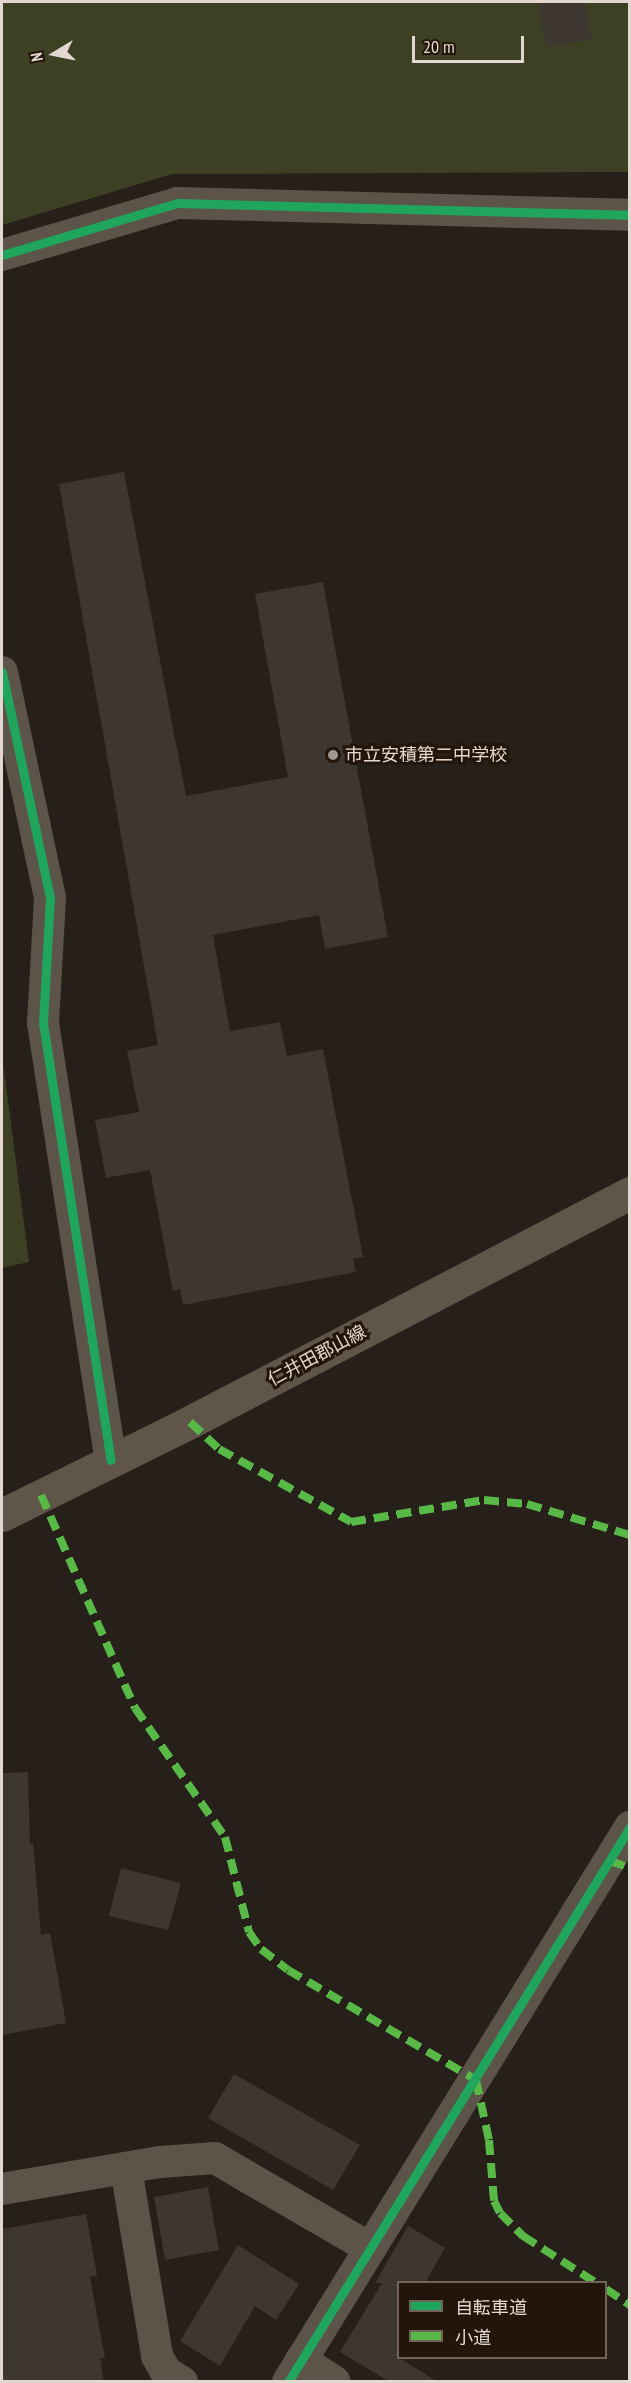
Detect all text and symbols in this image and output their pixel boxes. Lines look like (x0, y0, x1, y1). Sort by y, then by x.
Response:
north arrow (24, 24, 84, 84)
scale bar (415, 24, 528, 62)
text: 20 m (423, 35, 455, 58)
text: N (26, 51, 47, 63)
place label: 市立安積第二中学校 (345, 744, 507, 766)
marker: 市立安積第二中学校 (326, 748, 340, 762)
street label: 仁井田郡山線 (264, 1321, 370, 1391)
legend (397, 2281, 607, 2359)
text: 自転車道 (455, 2296, 527, 2319)
text: 小道 (455, 2326, 491, 2349)

